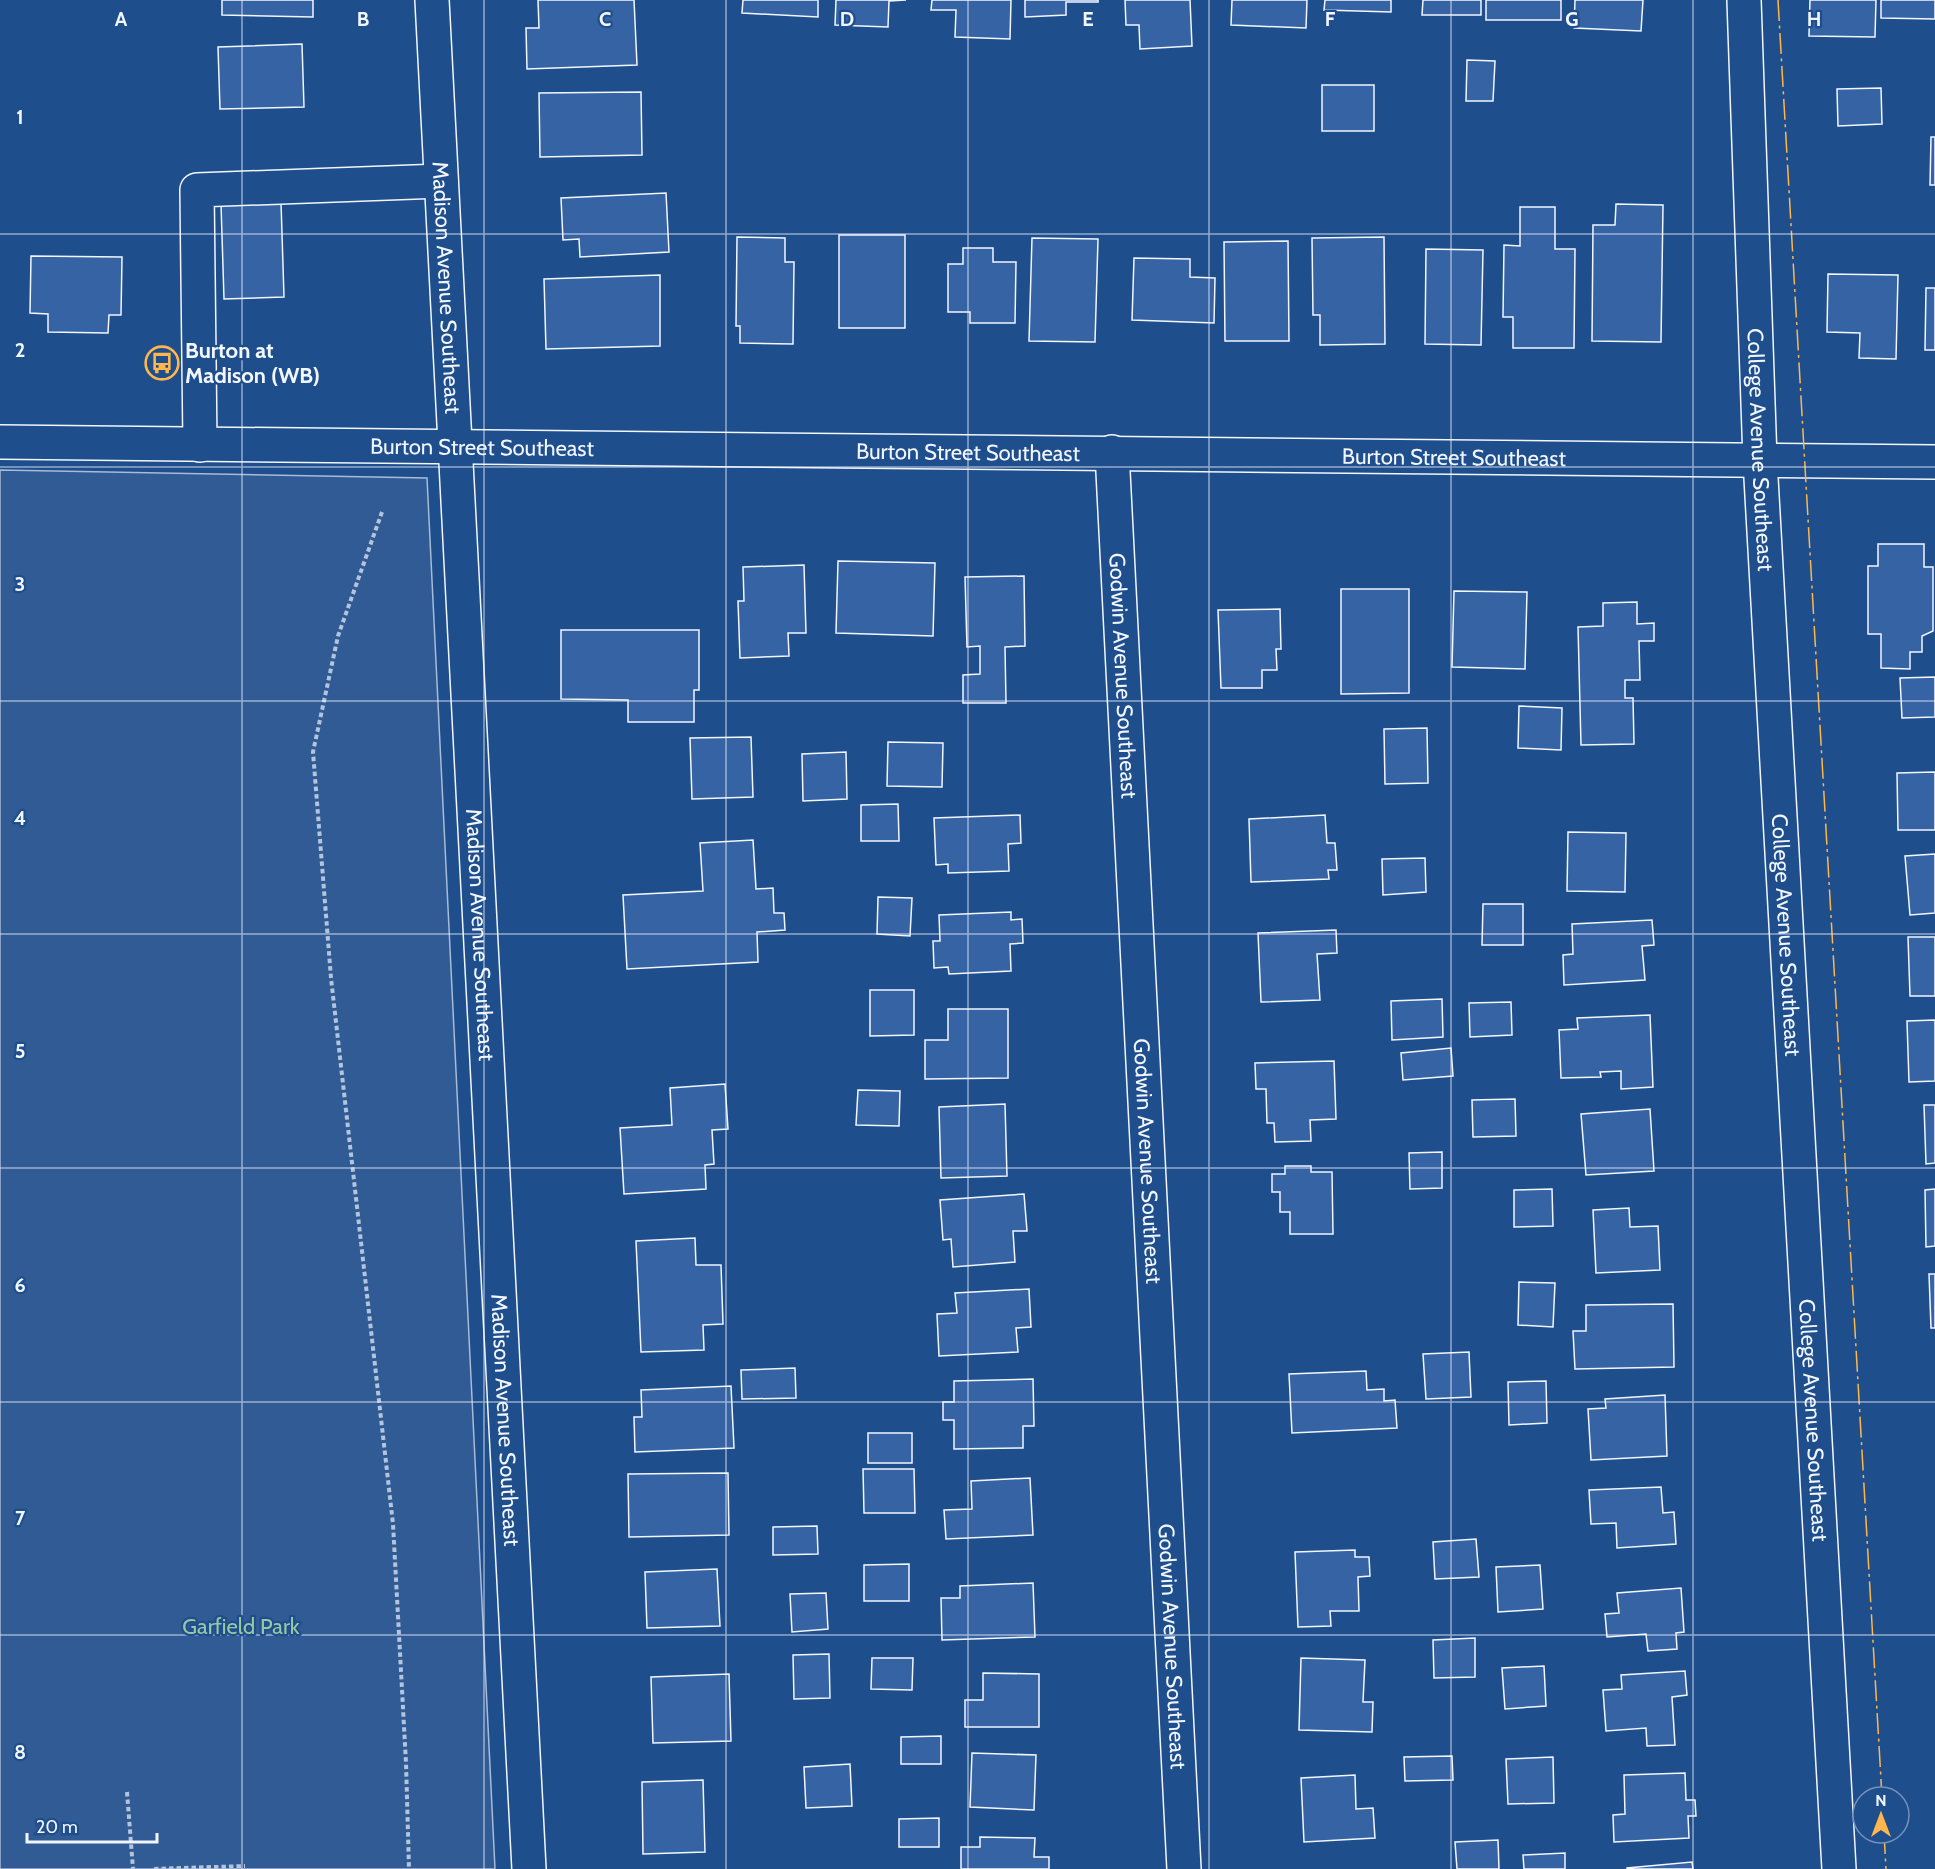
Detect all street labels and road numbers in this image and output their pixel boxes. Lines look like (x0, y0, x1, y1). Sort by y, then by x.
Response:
street label: Madison Avenue Southeast (426, 161, 466, 415)
street label: College Avenue Southeast (1741, 328, 1779, 572)
street label: Burton Street Southeast (370, 433, 595, 462)
street label: Burton Street Southeast (856, 438, 1081, 467)
street label: Burton Street Southeast (1342, 443, 1567, 472)
street label: Godwin Avenue Southeast (1103, 552, 1143, 800)
street label: Madison Avenue Southeast (460, 808, 500, 1062)
street label: College Avenue Southeast (1766, 813, 1806, 1058)
street label: Godwin Avenue Southeast (1128, 1038, 1167, 1285)
street label: Madison Avenue Southeast (485, 1293, 525, 1548)
street label: College Avenue Southeast (1793, 1298, 1834, 1543)
street label: Godwin Avenue Southeast (1152, 1523, 1192, 1771)

